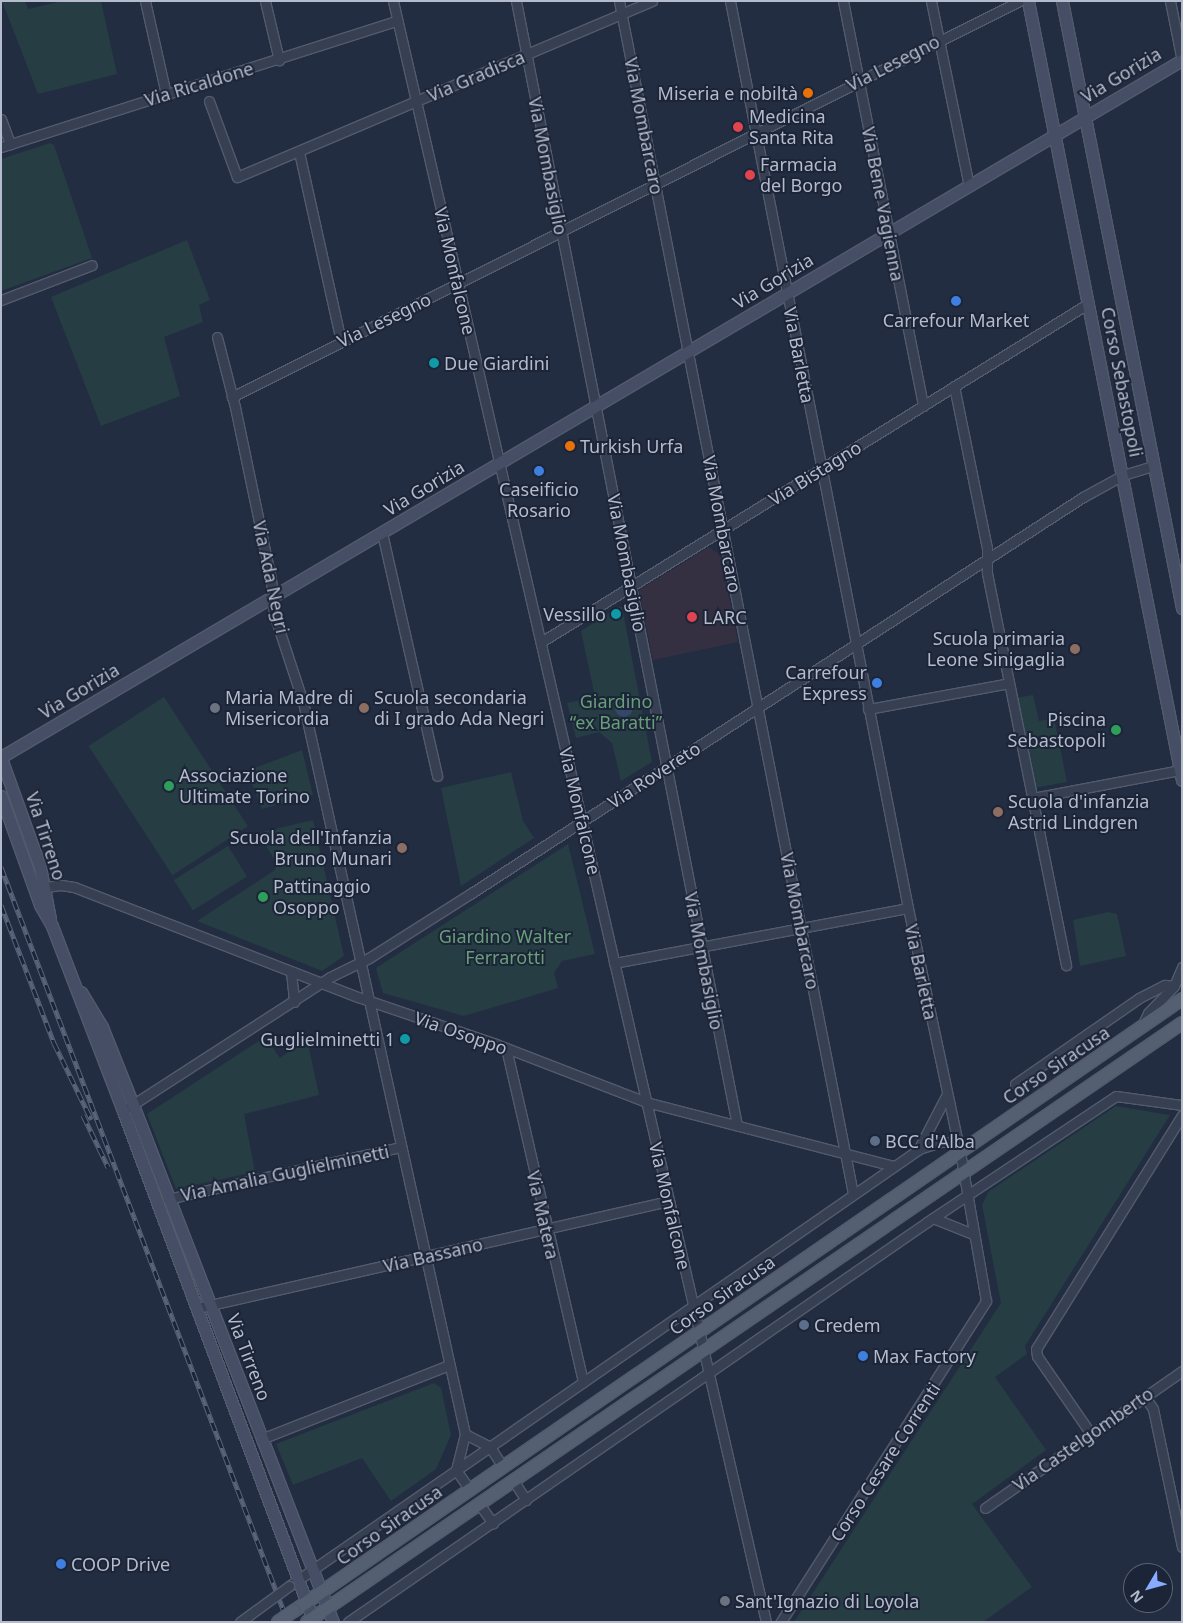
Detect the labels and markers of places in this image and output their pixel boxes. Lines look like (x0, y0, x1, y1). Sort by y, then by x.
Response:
place label: Miseria e nobiltà (658, 82, 798, 104)
marker: Miseria e nobiltà (802, 87, 814, 99)
place label: Medicina Santa Rita (749, 106, 834, 148)
marker: Medicina Santa Rita (731, 120, 745, 134)
place label: Farmacia del Borgo (760, 154, 842, 196)
marker: Farmacia del Borgo (744, 169, 756, 181)
marker: Carrefour Market (950, 295, 962, 307)
place label: Carrefour Market (883, 309, 1029, 331)
place label: Due Giardini (444, 352, 549, 374)
marker: Due Giardini (428, 357, 440, 369)
place label: Turkish Urfa (580, 435, 683, 457)
marker: Turkish Urfa (564, 440, 576, 452)
marker: Caseificio Rosario (533, 465, 545, 477)
place label: Caseificio Rosario (499, 479, 579, 522)
place label: Vessillo (543, 603, 606, 625)
place label: LARC (703, 606, 747, 628)
marker: Vessillo (610, 608, 622, 620)
marker: LARC (685, 610, 699, 624)
place label: Scuola primaria Leone Sinigaglia (927, 628, 1065, 670)
marker: Scuola primaria Leone Sinigaglia (1069, 643, 1081, 655)
place label: Carrefour Express (785, 662, 867, 704)
marker: Carrefour Express (871, 677, 883, 689)
place label: Maria Madre di Misericordia (225, 687, 353, 730)
place label: Scuola secondaria di I grado Ada Negri (374, 687, 544, 730)
marker: Maria Madre di Misericordia (209, 702, 221, 714)
marker: Scuola secondaria di I grado Ada Negri (358, 702, 370, 714)
place label: Piscina Sebastopoli (1008, 709, 1106, 752)
marker: Piscina Sebastopoli (1110, 724, 1122, 736)
place label: Associazione Ultimate Torino (179, 765, 310, 808)
marker: Associazione Ultimate Torino (163, 780, 175, 792)
place label: Scuola d'infanzia Astrid Lindgren (1008, 791, 1149, 834)
marker: Scuola d'infanzia Astrid Lindgren (992, 806, 1004, 818)
place label: Scuola dell'Infanzia Bruno Munari (230, 827, 392, 870)
marker: Scuola dell'Infanzia Bruno Munari (396, 842, 408, 854)
place label: Pattinaggio Osoppo (273, 876, 371, 919)
marker: Pattinaggio Osoppo (257, 891, 269, 903)
place label: Guglielminetti 1 (260, 1028, 395, 1050)
marker: Guglielminetti 1 (399, 1033, 411, 1045)
place label: BCC d'Alba (885, 1130, 975, 1152)
marker: BCC d'Alba (869, 1135, 881, 1147)
place label: Credem (814, 1314, 881, 1336)
marker: Credem (798, 1319, 810, 1331)
place label: Max Factory (873, 1345, 976, 1367)
marker: Max Factory (857, 1350, 869, 1362)
place label: COOP Drive (71, 1553, 170, 1575)
marker: COOP Drive (55, 1558, 67, 1570)
place label: Sant'Ignazio di Loyola (735, 1590, 919, 1612)
marker: Sant'Ignazio di Loyola (719, 1595, 731, 1607)

